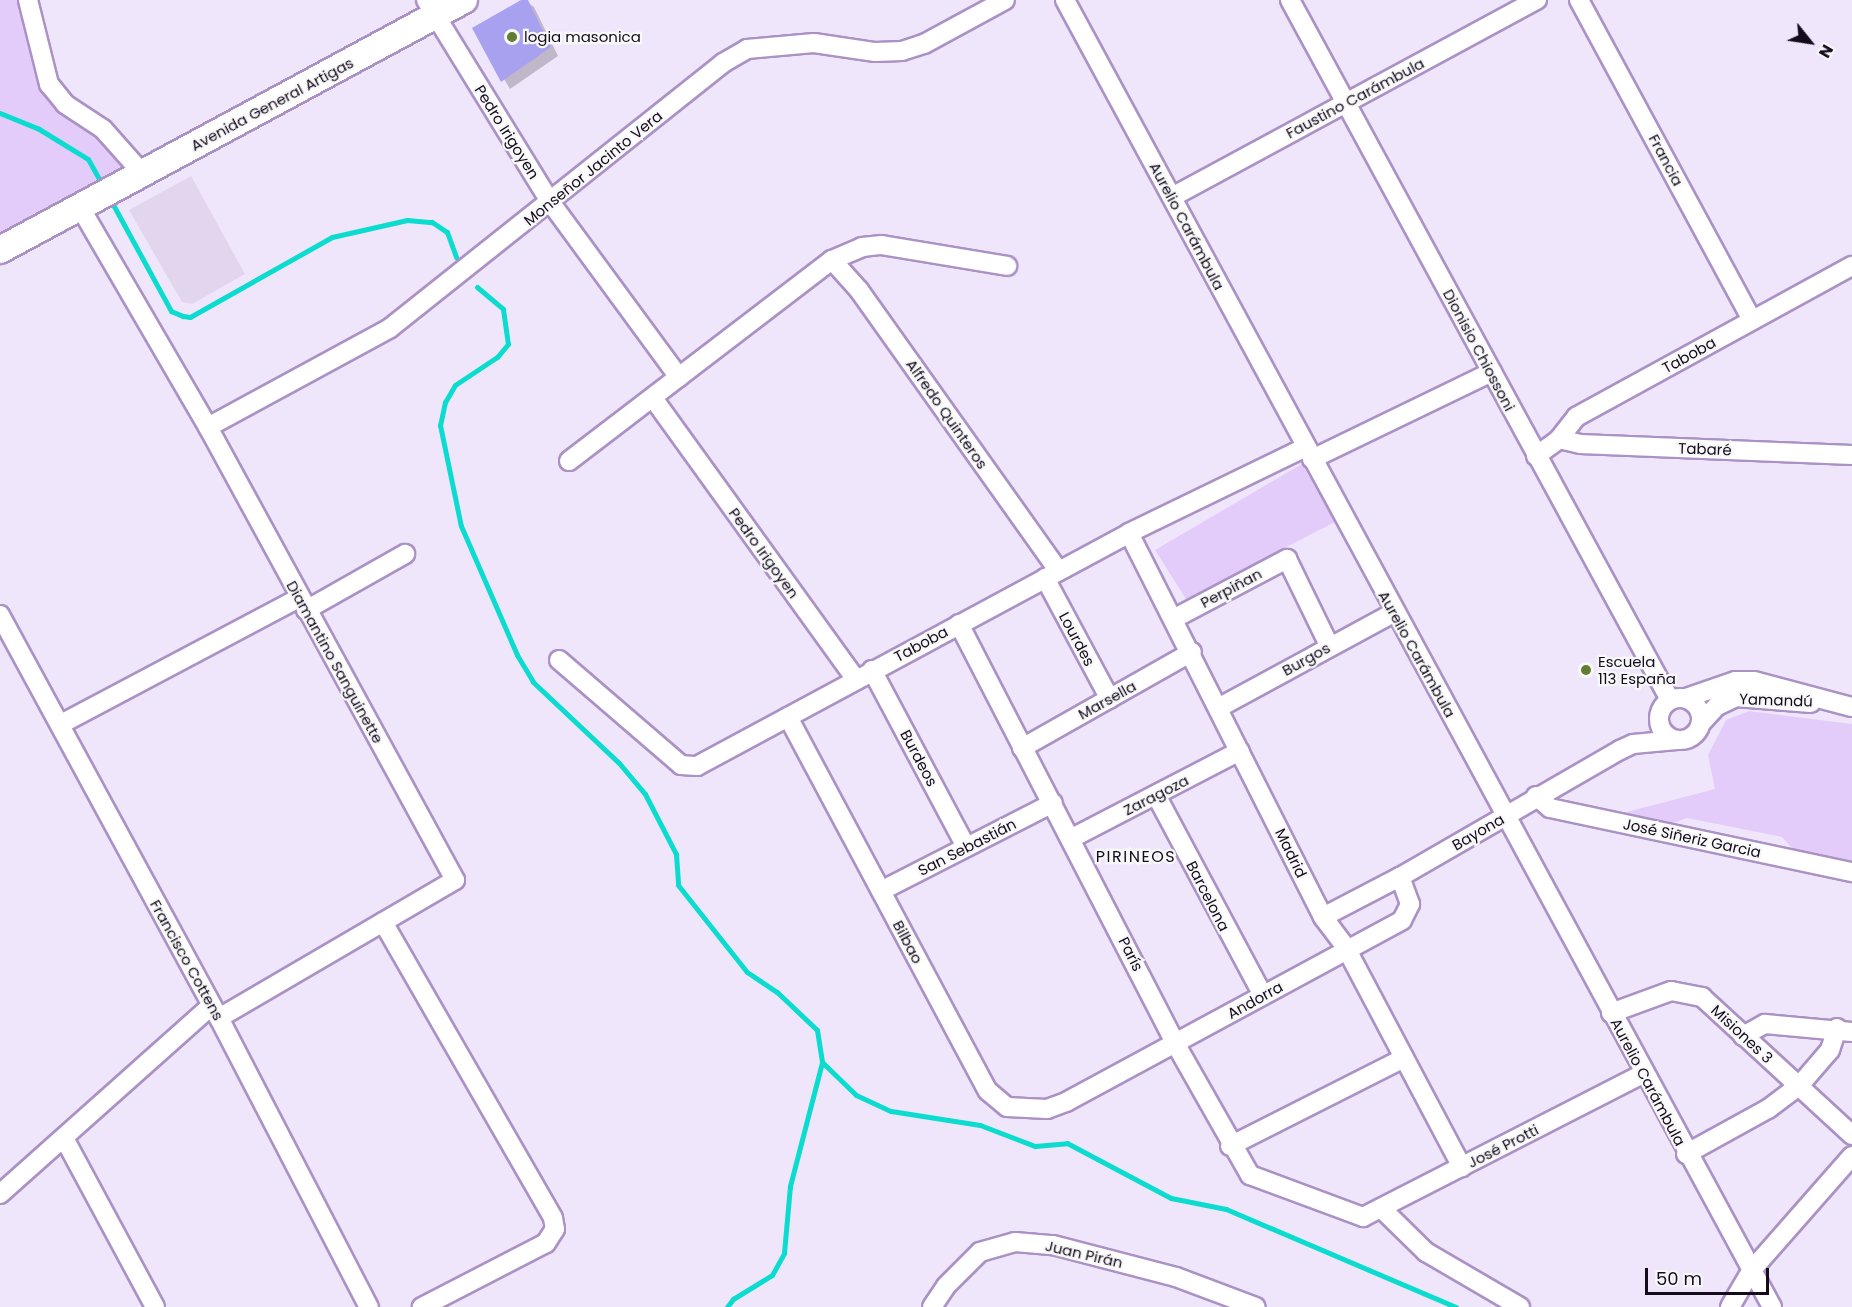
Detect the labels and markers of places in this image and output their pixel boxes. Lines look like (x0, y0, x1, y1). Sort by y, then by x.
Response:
place label: logia masonica (524, 28, 641, 46)
marker: logia masonica (505, 30, 519, 44)
place label: Escuela 113 España (1598, 652, 1676, 687)
marker: Escuela 113 España (1579, 663, 1593, 677)

